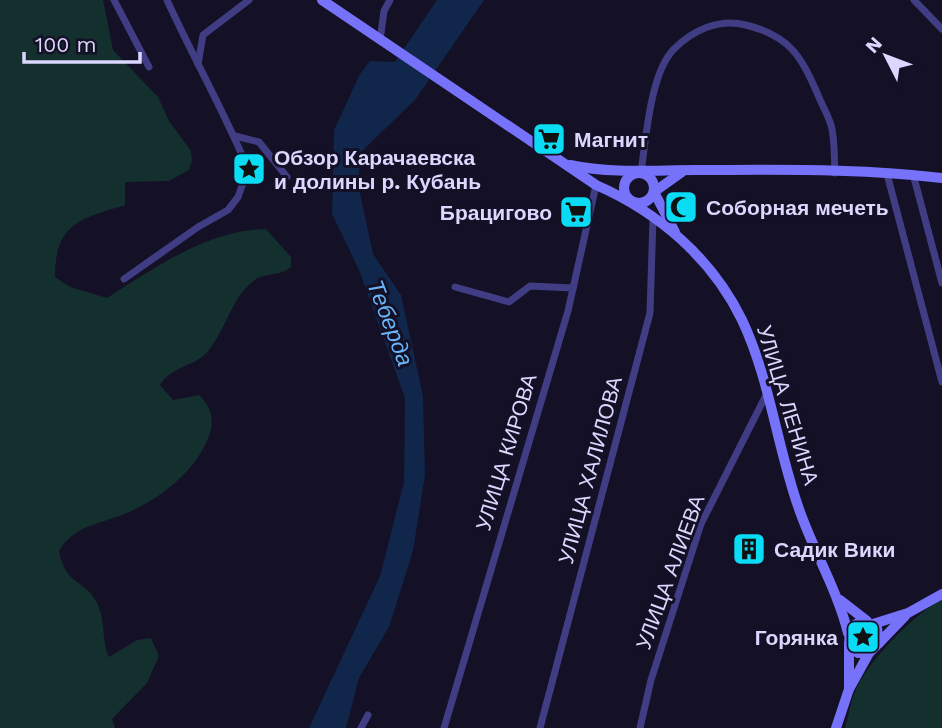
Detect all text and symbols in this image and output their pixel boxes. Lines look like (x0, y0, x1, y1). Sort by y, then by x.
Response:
scale bar (24, 21, 140, 65)
north arrow (851, 21, 921, 91)
text: 100 m (35, 32, 97, 57)
text: N (860, 32, 887, 58)
supermarket icon: Магнит (530, 120, 568, 158)
place label: Магнит (574, 127, 648, 152)
place label: Обзор Карачаевска и долины р. Кубань (274, 145, 481, 194)
place icon: Обзор Карачаевска и долины р. Кубань (230, 150, 268, 188)
mosque icon: Соборная мечеть (662, 188, 700, 226)
supermarket icon: Брацигово (557, 193, 595, 231)
place label: Соборная мечеть (706, 195, 889, 220)
place label: Брацигово (440, 200, 552, 225)
water label: Теберда (361, 276, 419, 370)
street label: УЛИЦА ЛЕНИНА (752, 322, 824, 488)
street label: УЛИЦА КИРОВА (470, 371, 542, 533)
street label: УЛИЦА ХАЛИЛОВА (553, 374, 627, 566)
street label: УЛИЦА АЛИЕВА (630, 491, 710, 653)
building icon: Садик Вики (730, 530, 768, 568)
place label: Садик Вики (774, 537, 895, 562)
place icon: Горянка (844, 618, 882, 656)
place label: Горянка (755, 625, 838, 650)

